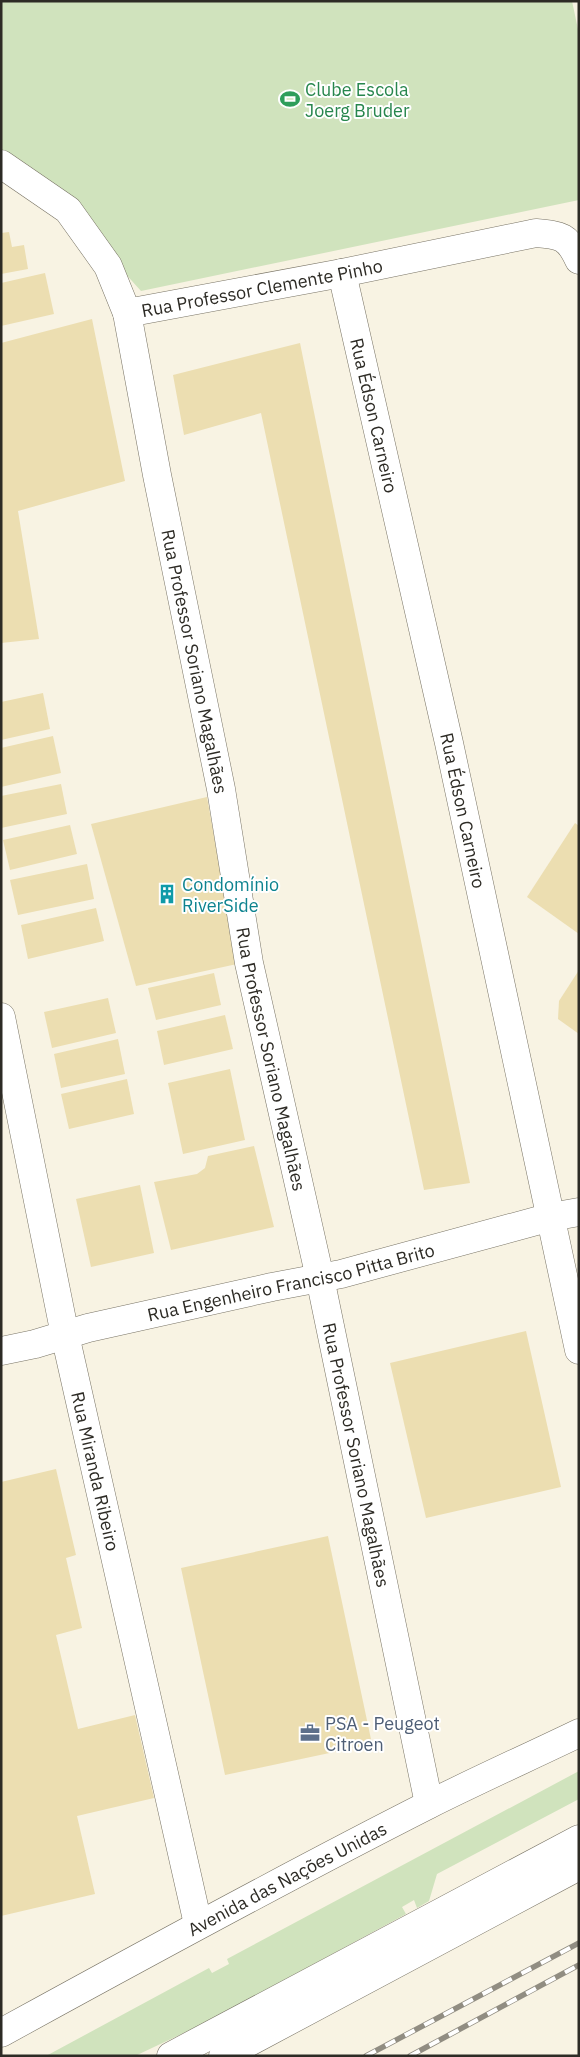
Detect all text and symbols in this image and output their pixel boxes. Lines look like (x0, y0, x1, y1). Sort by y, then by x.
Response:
place label: Clube Escola Joerg Bruder (305, 78, 410, 122)
sports icon: Clube Escola Joerg Bruder (279, 88, 301, 110)
street label: Rua Professor Clemente Pinho (139, 253, 385, 322)
street label: Rua Édson Carneiro (346, 336, 403, 495)
street label: Rua Professor Soriano Magalhães (157, 527, 233, 795)
street label: Rua Édson Carneiro (436, 730, 491, 890)
place label: Condomínio RiverSide (182, 873, 279, 917)
building icon: Condomínio RiverSide (156, 883, 178, 905)
street label: Rua Professor Soriano Magalhães (232, 925, 312, 1193)
street label: Rua Engenheiro Francisco Pitta Brito (145, 1238, 437, 1326)
street label: Rua Professor Soriano Magalhães (318, 1321, 395, 1589)
street label: Rua Miranda Ribeiro (67, 1389, 125, 1553)
place label: PSA - Peugeot Citroen (325, 1712, 440, 1756)
office icon: PSA - Peugeot Citroen (299, 1722, 321, 1744)
street label: Avenida das Nações Unidas (183, 1817, 390, 1941)

